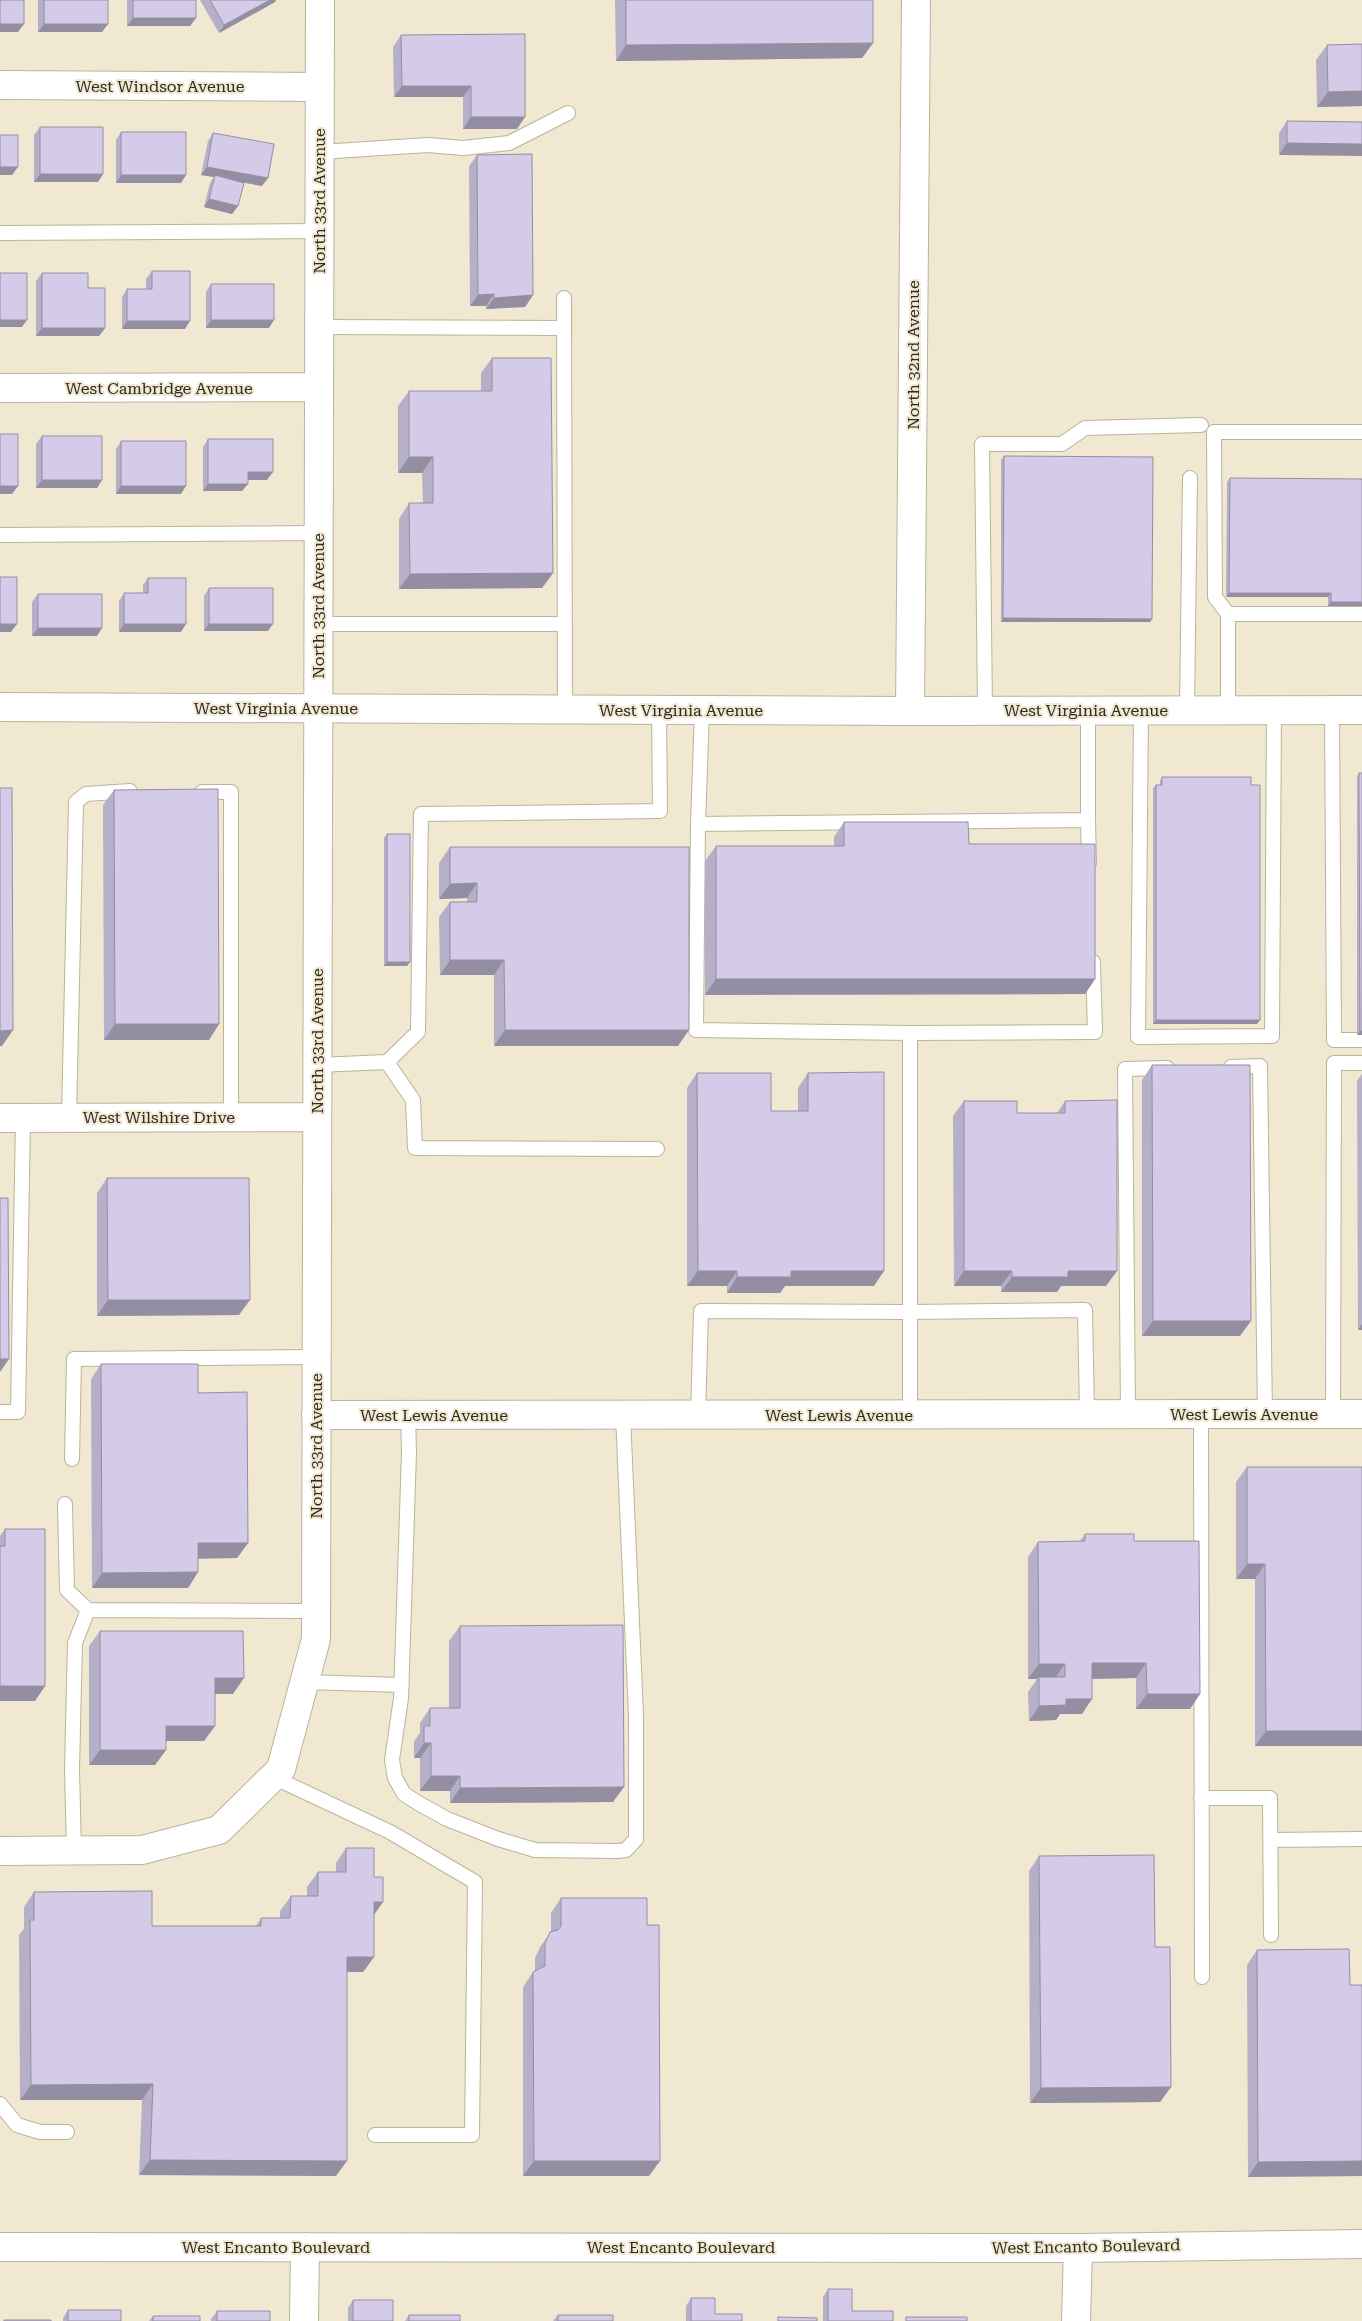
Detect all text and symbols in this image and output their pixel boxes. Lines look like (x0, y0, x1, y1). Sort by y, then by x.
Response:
street label: West Windsor Avenue (75, 77, 245, 96)
street label: North 33rd Avenue (310, 128, 329, 274)
street label: North 32nd Avenue (904, 280, 923, 430)
street label: West Cambridge Avenue (65, 379, 253, 398)
street label: North 33rd Avenue (309, 533, 328, 679)
street label: West Virginia Avenue (194, 699, 358, 718)
street label: West Virginia Avenue (599, 701, 763, 720)
street label: West Virginia Avenue (1004, 701, 1168, 720)
street label: North 33rd Avenue (308, 968, 327, 1114)
street label: West Wilshire Drive (83, 1108, 235, 1127)
street label: North 33rd Avenue (307, 1373, 326, 1519)
street label: West Lewis Avenue (1170, 1405, 1318, 1424)
street label: West Lewis Avenue (360, 1406, 508, 1425)
street label: West Lewis Avenue (765, 1406, 913, 1425)
street label: West Encanto Boulevard (992, 2235, 1180, 2258)
street label: West Encanto Boulevard (182, 2238, 370, 2257)
street label: West Encanto Boulevard (587, 2238, 775, 2257)

